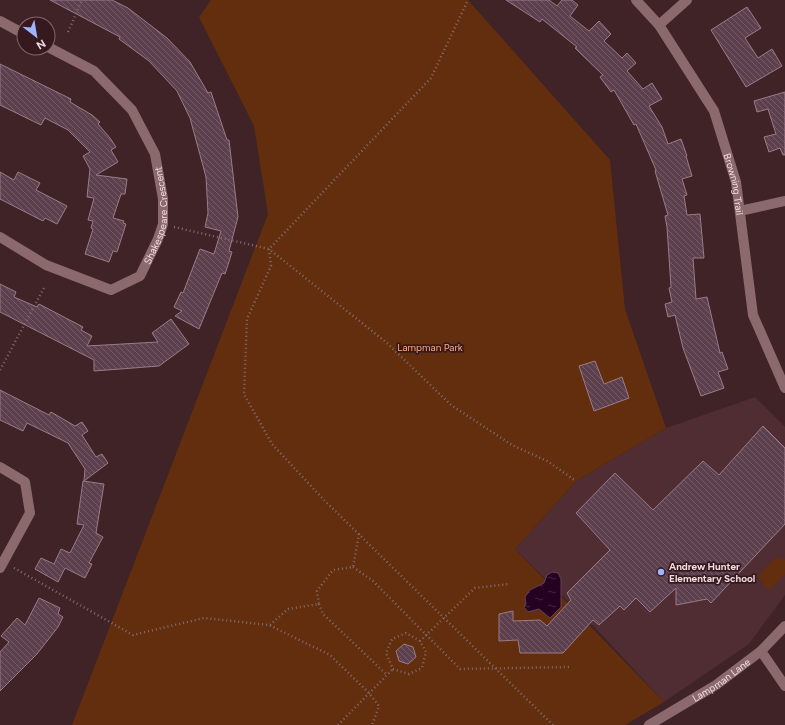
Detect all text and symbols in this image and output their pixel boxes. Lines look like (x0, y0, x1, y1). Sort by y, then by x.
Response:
north arrow (16, 16, 56, 56)
text: N (34, 36, 48, 52)
street label: Browning Trail (720, 152, 746, 216)
street label: Shakespeare Crescent (141, 165, 170, 266)
park label: Lampman Park (397, 341, 463, 354)
place label: Andrew Hunter Elementary School (669, 560, 755, 585)
marker: Andrew Hunter Elementary School (656, 567, 666, 577)
street label: Lampman Lane (690, 655, 753, 705)

